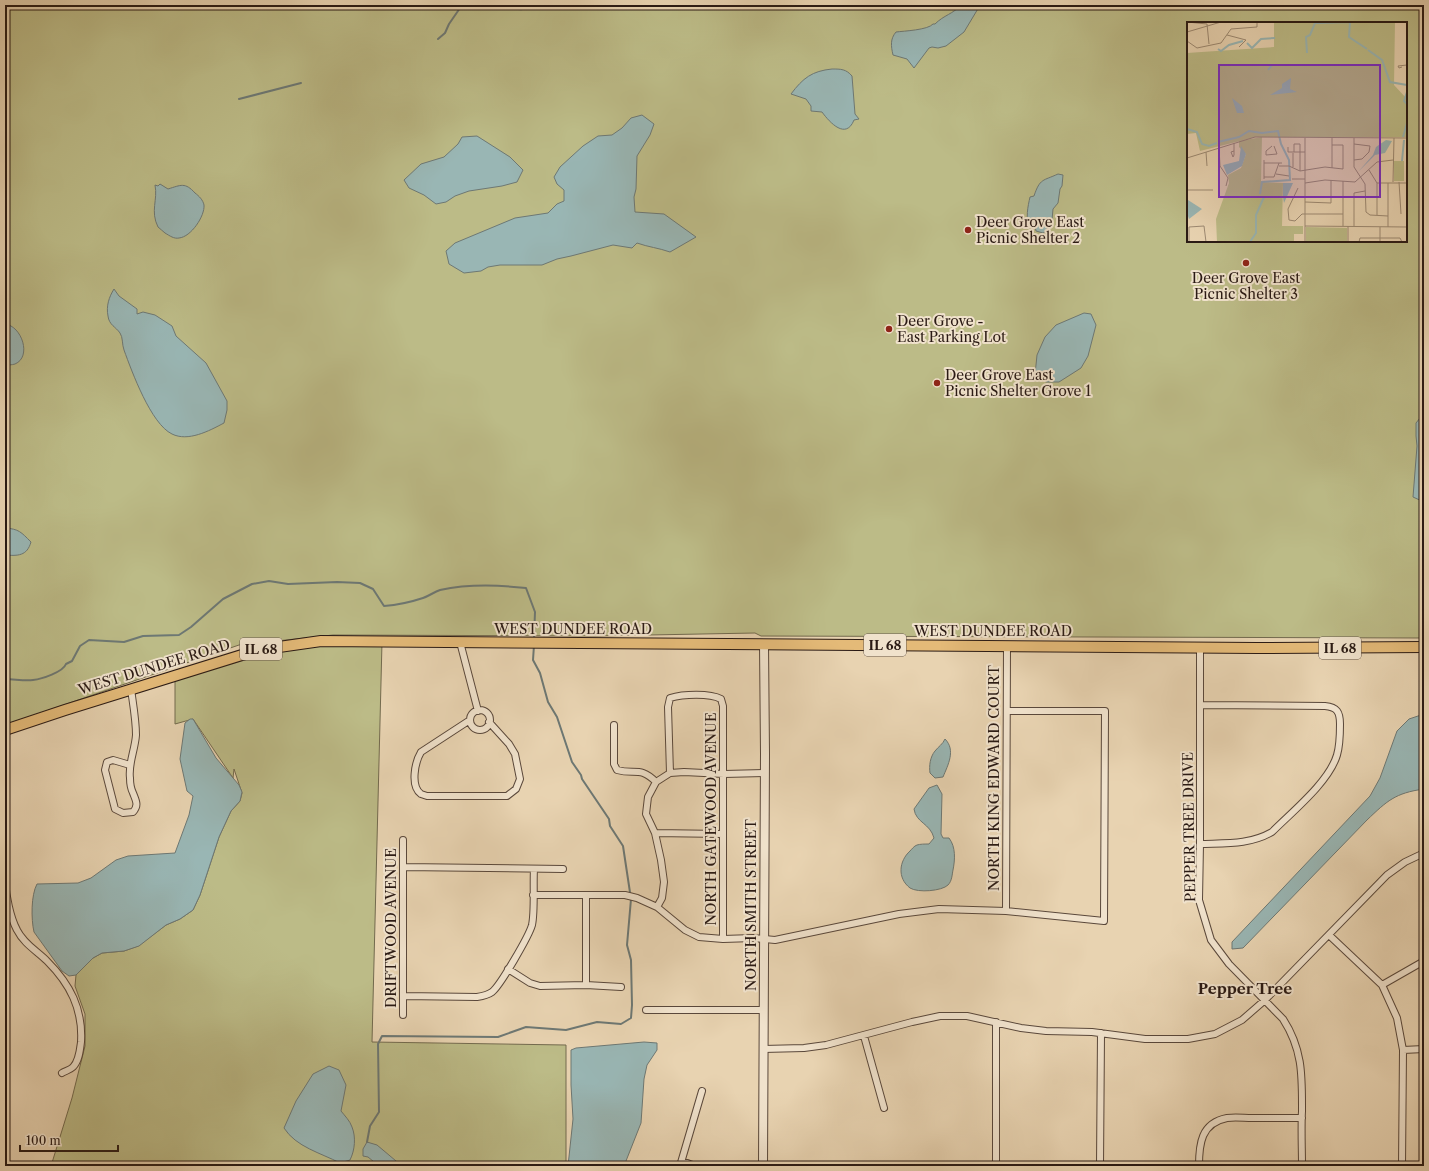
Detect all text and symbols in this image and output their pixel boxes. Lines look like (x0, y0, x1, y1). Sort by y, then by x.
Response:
inset map (1187, 22, 1407, 242)
place label: Deer Grove East Picnic Shelter 2 (976, 213, 1084, 247)
marker: Deer Grove East Picnic Shelter 2 (963, 225, 973, 235)
marker: Deer Grove East Picnic Shelter 3 (1241, 258, 1251, 268)
place label: Deer Grove East Picnic Shelter 3 (1192, 269, 1300, 303)
place label: Deer Grove - East Parking Lot (897, 312, 1006, 346)
marker: Deer Grove - East Parking Lot (884, 324, 894, 334)
place label: Deer Grove East Picnic Shelter Grove 1 (945, 366, 1091, 400)
marker: Deer Grove East Picnic Shelter Grove 1 (932, 378, 942, 388)
street label: WEST DUNDEE ROAD (493, 620, 652, 638)
street label: WEST DUNDEE ROAD (913, 622, 1072, 640)
road number: IL 68 (864, 634, 906, 656)
street label: WEST DUNDEE ROAD (75, 635, 232, 699)
road number: IL 68 (1319, 637, 1361, 659)
road number: IL 68 (240, 638, 282, 660)
street label: NORTH KING EDWARD COURT (985, 665, 1003, 891)
street label: NORTH GATEWOOD AVENUE (702, 712, 720, 926)
street label: PEPPER TREE DRIVE (1179, 752, 1199, 902)
street label: NORTH SMITH STREET (742, 818, 760, 991)
street label: DRIFTWOOD AVENUE (382, 848, 400, 1008)
district label: Pepper Tree (1198, 979, 1292, 998)
scale bar (20, 1127, 118, 1153)
text: 100 m (26, 1133, 61, 1148)

